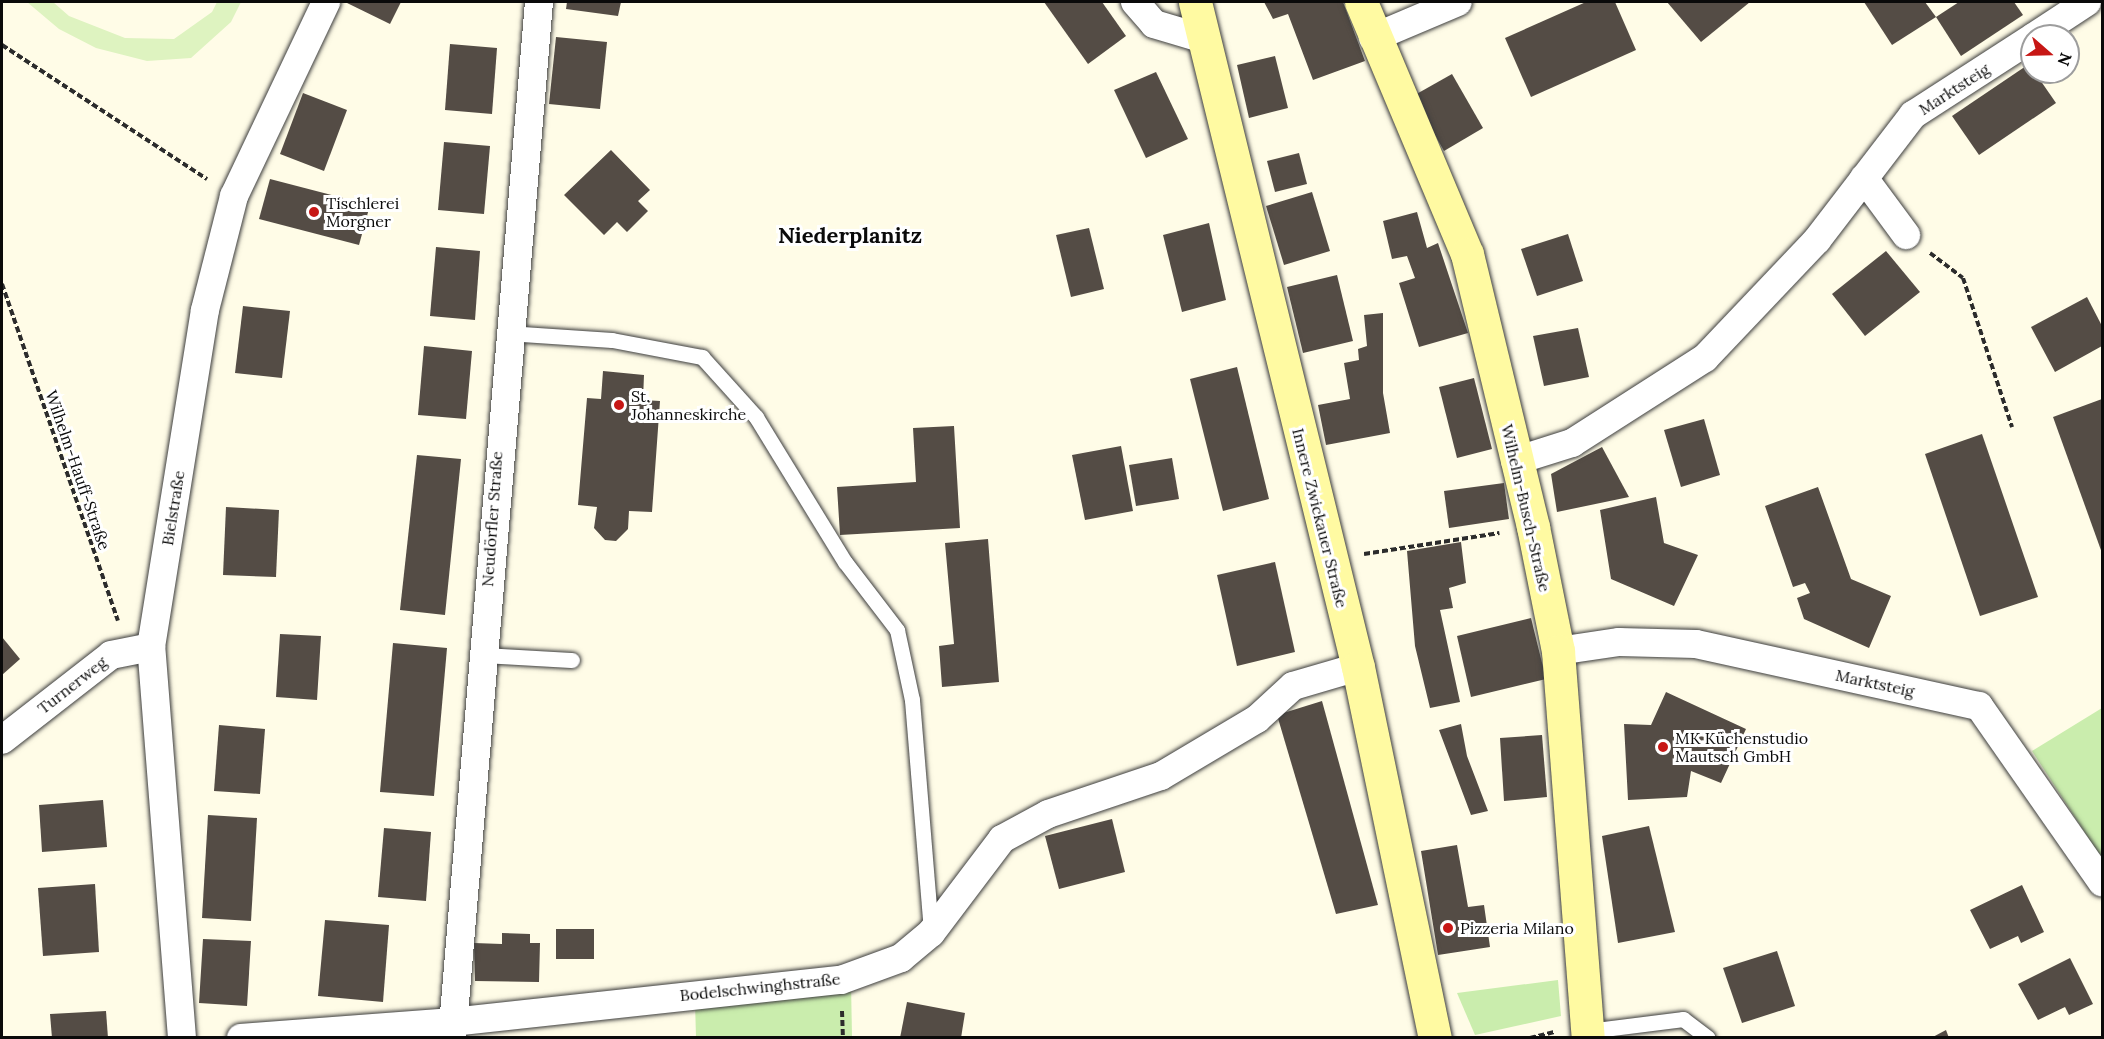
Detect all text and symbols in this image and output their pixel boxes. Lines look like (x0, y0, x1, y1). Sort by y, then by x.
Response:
north arrow (2020, 24, 2080, 84)
text: N (2054, 50, 2077, 69)
street label: Marktsteig (1915, 59, 1993, 119)
place label: Tischlerei Morgner (326, 193, 399, 231)
marker: Tischlerei Morgner (307, 205, 321, 219)
district label: Niederplanitz (778, 223, 922, 249)
place label: St. Johanneskirche (631, 386, 746, 424)
street label: Wilhelm-Hauff-Straße (42, 388, 114, 552)
marker: St. Johanneskirche (612, 398, 626, 412)
street label: Wilhelm-Busch-Straße (1497, 422, 1555, 594)
street label: Innere Zwickauer Straße (1288, 426, 1352, 610)
street label: Neudörfler Straße (478, 451, 506, 587)
street label: Bielstraße (158, 469, 188, 547)
street label: Turnerweg (34, 652, 110, 718)
street label: Marktsteig (1834, 665, 1916, 701)
place label: MK Küchenstudio Mautsch GmbH (1675, 728, 1808, 766)
marker: MK Küchenstudio Mautsch GmbH (1656, 740, 1670, 754)
place label: Pizzeria Milano (1460, 918, 1574, 938)
marker: Pizzeria Milano (1441, 921, 1455, 935)
street label: Bodelschwinghstraße (679, 969, 841, 1005)

